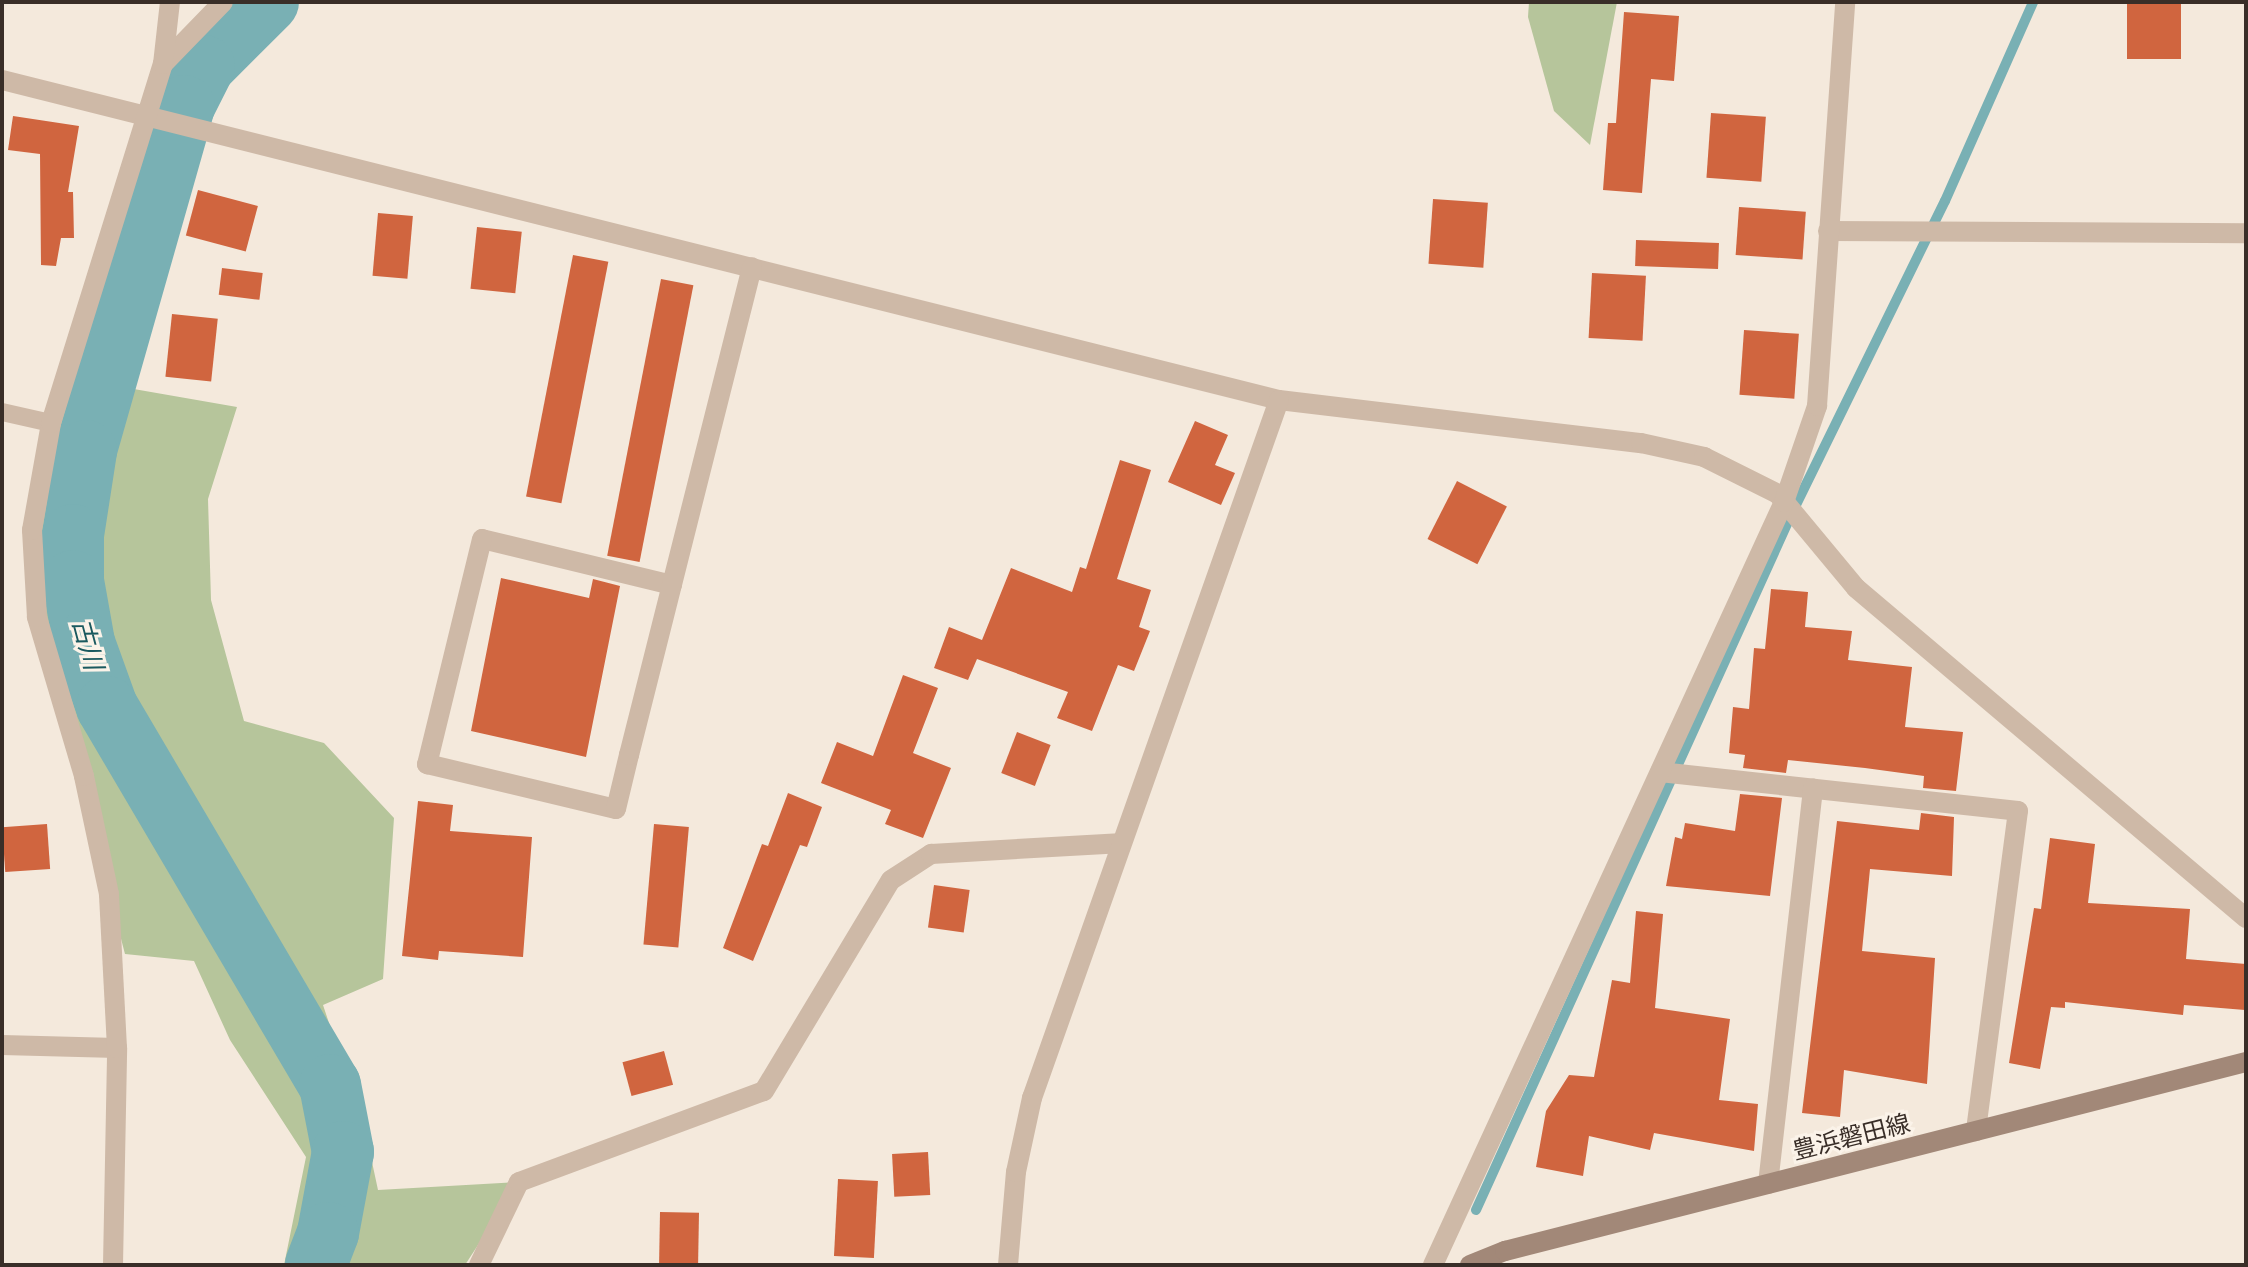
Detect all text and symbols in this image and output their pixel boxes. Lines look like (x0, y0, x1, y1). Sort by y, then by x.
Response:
water label: 古川 (66, 615, 110, 673)
street label: 豊浜磐田線 (1789, 1108, 1913, 1164)

